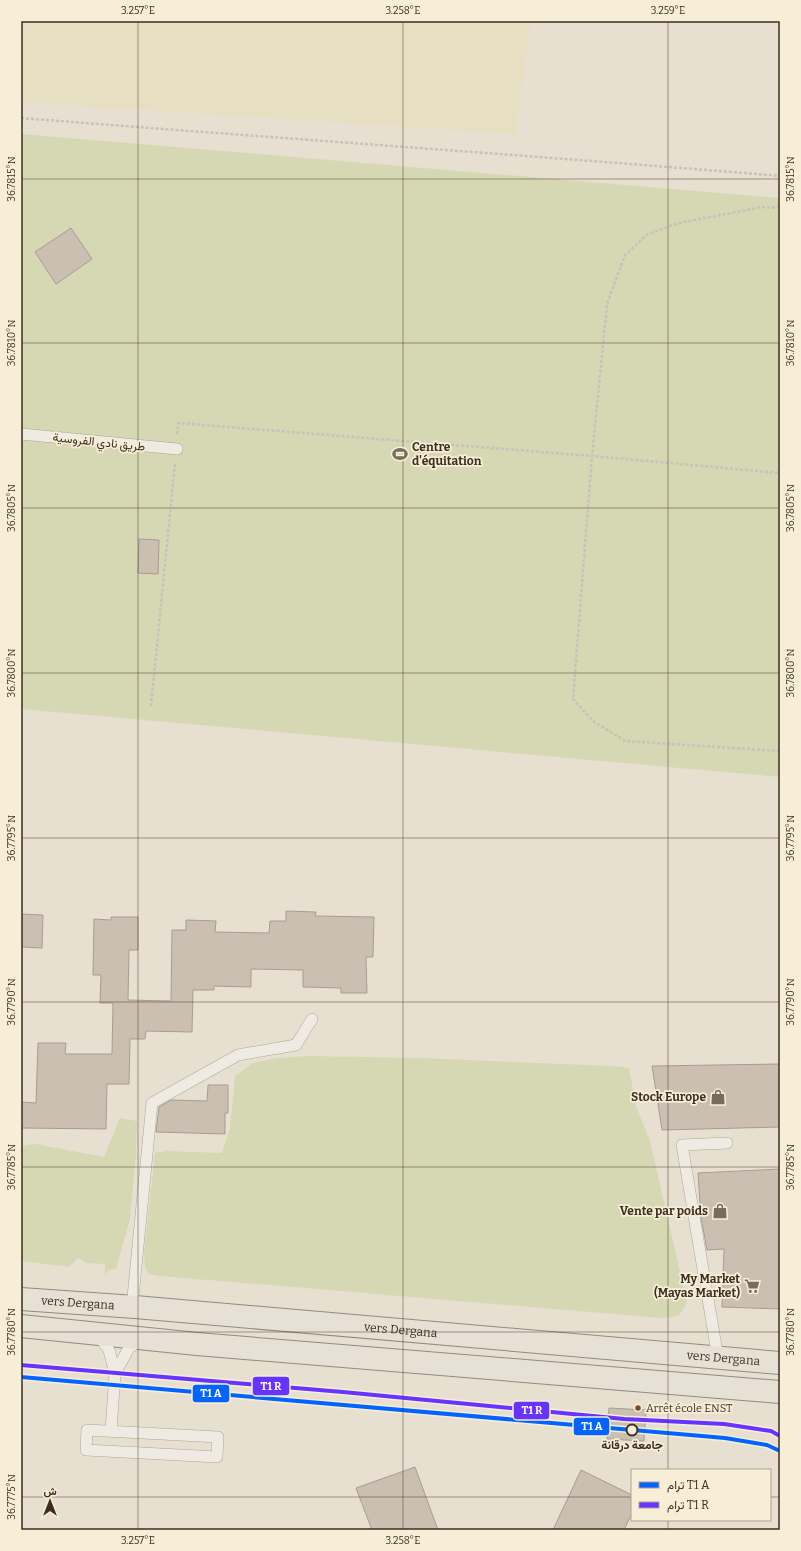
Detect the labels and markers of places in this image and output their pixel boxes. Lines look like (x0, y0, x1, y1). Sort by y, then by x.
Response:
place label: Centre d'équitation (412, 440, 482, 468)
sports icon: Centre d'équitation (391, 445, 409, 463)
shop icon: Stock Europe (709, 1088, 727, 1106)
place label: Stock Europe (631, 1090, 706, 1104)
shop icon: Vente par poids (711, 1202, 729, 1220)
place label: Vente par poids (620, 1204, 708, 1218)
place label: My Market (Mayas Market) (654, 1272, 740, 1300)
supermarket icon: My Market (Mayas Market) (743, 1277, 761, 1295)
place label: Arrêt école ENST (646, 1402, 733, 1415)
marker: Arrêt école ENST (633, 1403, 643, 1413)
marker: جامعة درقانة (625, 1423, 639, 1437)
place label: جامعة درقانة (601, 1438, 663, 1453)

